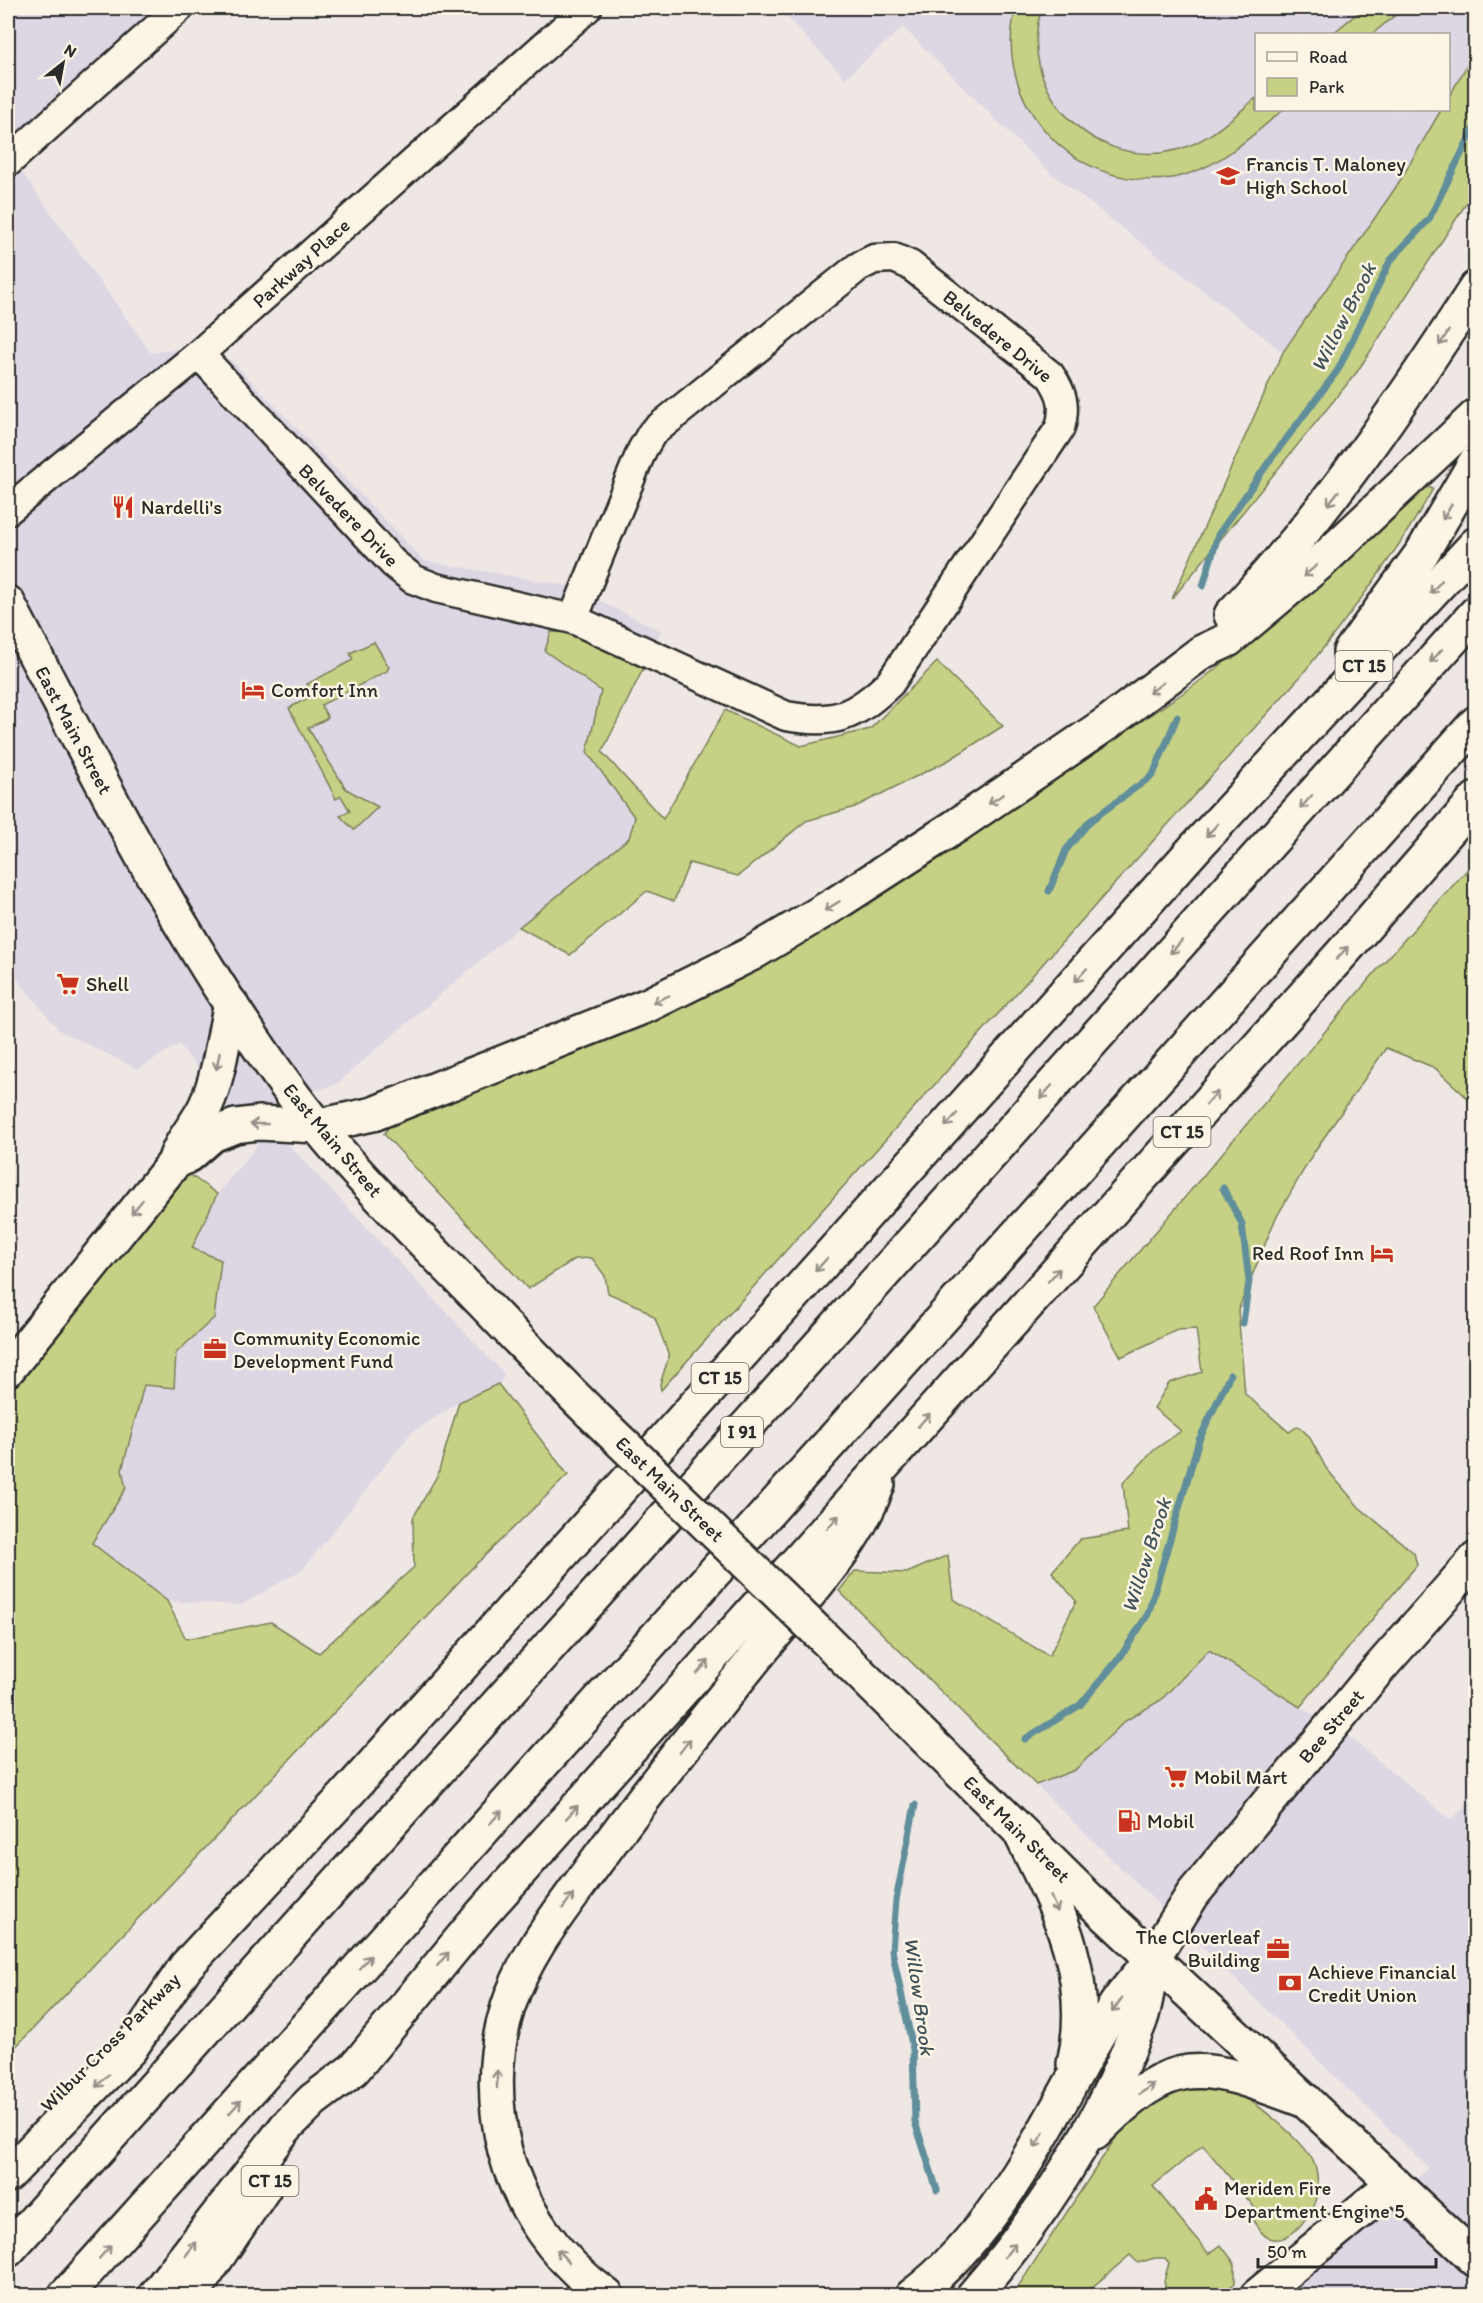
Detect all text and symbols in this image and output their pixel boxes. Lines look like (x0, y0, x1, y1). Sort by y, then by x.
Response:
north arrow (33, 33, 93, 93)
legend (1255, 33, 1450, 111)
text: N (61, 40, 80, 61)
text: Road (1309, 46, 1348, 68)
text: Park (1309, 76, 1344, 98)
place label: Francis T. Maloney High School (1246, 152, 1406, 199)
school or university icon: Francis T. Maloney High School (1215, 163, 1241, 189)
street label: Parkway Place (247, 213, 355, 313)
water label: Willow Brook (1305, 257, 1382, 376)
street label: Belvedere Drive (938, 284, 1058, 388)
one-way arrow (1437, 329, 1450, 346)
street label: Belvedere Drive (294, 458, 404, 572)
one-way arrow (1326, 490, 1339, 506)
restaurant icon: Nardelli's (110, 494, 136, 520)
place label: Nardelli's (141, 495, 222, 519)
one-way arrow (1440, 503, 1452, 520)
one-way arrow (1303, 563, 1319, 577)
one-way arrow (1429, 580, 1443, 595)
one-way arrow (1429, 649, 1443, 664)
road number: CT 15 (1336, 651, 1392, 681)
street label: East Main Street (30, 662, 118, 798)
hotel icon: Comfort Inn (240, 677, 266, 703)
place label: Comfort Inn (271, 678, 378, 702)
one-way arrow (1148, 681, 1164, 694)
one-way arrow (988, 794, 1005, 806)
one-way arrow (1299, 794, 1313, 809)
one-way arrow (1205, 822, 1219, 837)
one-way arrow (825, 900, 841, 912)
one-way arrow (1169, 939, 1183, 954)
one-way arrow (1335, 946, 1349, 961)
one-way arrow (1074, 967, 1088, 982)
supermarket icon: Shell (55, 971, 81, 997)
place label: Shell (86, 972, 129, 996)
one-way arrow (653, 994, 671, 1005)
one-way arrow (212, 1051, 223, 1071)
street label: East Main Street (278, 1078, 388, 1202)
one-way arrow (1039, 1084, 1053, 1099)
one-way arrow (1205, 1091, 1219, 1106)
one-way arrow (944, 1112, 958, 1127)
road number: CT 15 (1154, 1117, 1210, 1147)
one-way arrow (250, 1118, 270, 1130)
one-way arrow (130, 1199, 143, 1215)
hotel icon: Red Roof Inn (1369, 1240, 1395, 1266)
place label: Red Roof Inn (1252, 1241, 1364, 1265)
one-way arrow (814, 1257, 828, 1272)
one-way arrow (1047, 1267, 1061, 1282)
place label: Community Economic Development Fund (233, 1326, 420, 1373)
office icon: Community Economic Development Fund (202, 1336, 228, 1362)
road number: CT 15 (692, 1363, 748, 1393)
one-way arrow (917, 1413, 931, 1428)
road number: I 91 (721, 1417, 763, 1447)
street label: East Main Street (611, 1431, 729, 1547)
water label: Willow Brook (1116, 1493, 1177, 1615)
one-way arrow (826, 1515, 840, 1530)
one-way arrow (696, 1660, 710, 1675)
street label: Bee Street (1293, 1684, 1369, 1768)
one-way arrow (679, 1738, 692, 1754)
supermarket icon: Mobil Mart (1163, 1764, 1189, 1790)
place label: Mobil Mart (1194, 1765, 1288, 1789)
street label: East Main Street (958, 1770, 1076, 1888)
one-way arrow (565, 1805, 579, 1820)
fuel station icon: Mobil (1116, 1808, 1142, 1834)
place label: Mobil (1147, 1809, 1194, 1833)
one-way arrow (489, 1810, 503, 1825)
one-way arrow (561, 1894, 574, 1910)
one-way arrow (1049, 1895, 1061, 1913)
place label: The Cloverleaf Building (1136, 1925, 1261, 1972)
water label: Willow Brook (899, 1935, 941, 2058)
office icon: The Cloverleaf Building (1265, 1936, 1291, 1962)
one-way arrow (437, 1951, 450, 1967)
one-way arrow (358, 1955, 372, 1970)
place label: Achieve Financial Credit Union (1308, 1960, 1456, 2007)
street label: Wilbur Cross Parkway (35, 1967, 185, 2117)
bank icon: Achieve Financial Credit Union (1277, 1970, 1303, 1996)
one-way arrow (1111, 1996, 1123, 2012)
one-way arrow (491, 2069, 503, 2089)
one-way arrow (94, 2073, 109, 2088)
one-way arrow (1138, 2082, 1155, 2095)
one-way arrow (228, 2100, 242, 2115)
one-way arrow (1033, 2131, 1045, 2148)
road number: CT 15 (242, 2166, 298, 2196)
place label: Meriden Fire Department Engine 5 (1224, 2176, 1405, 2223)
public building icon: Meriden Fire Department Engine 5 (1193, 2186, 1219, 2212)
scale bar (1258, 2231, 1436, 2269)
one-way arrow (184, 2241, 197, 2257)
text: 50 m (1267, 2241, 1307, 2263)
one-way arrow (1003, 2242, 1016, 2258)
one-way arrow (98, 2245, 112, 2260)
one-way arrow (556, 2249, 570, 2264)

